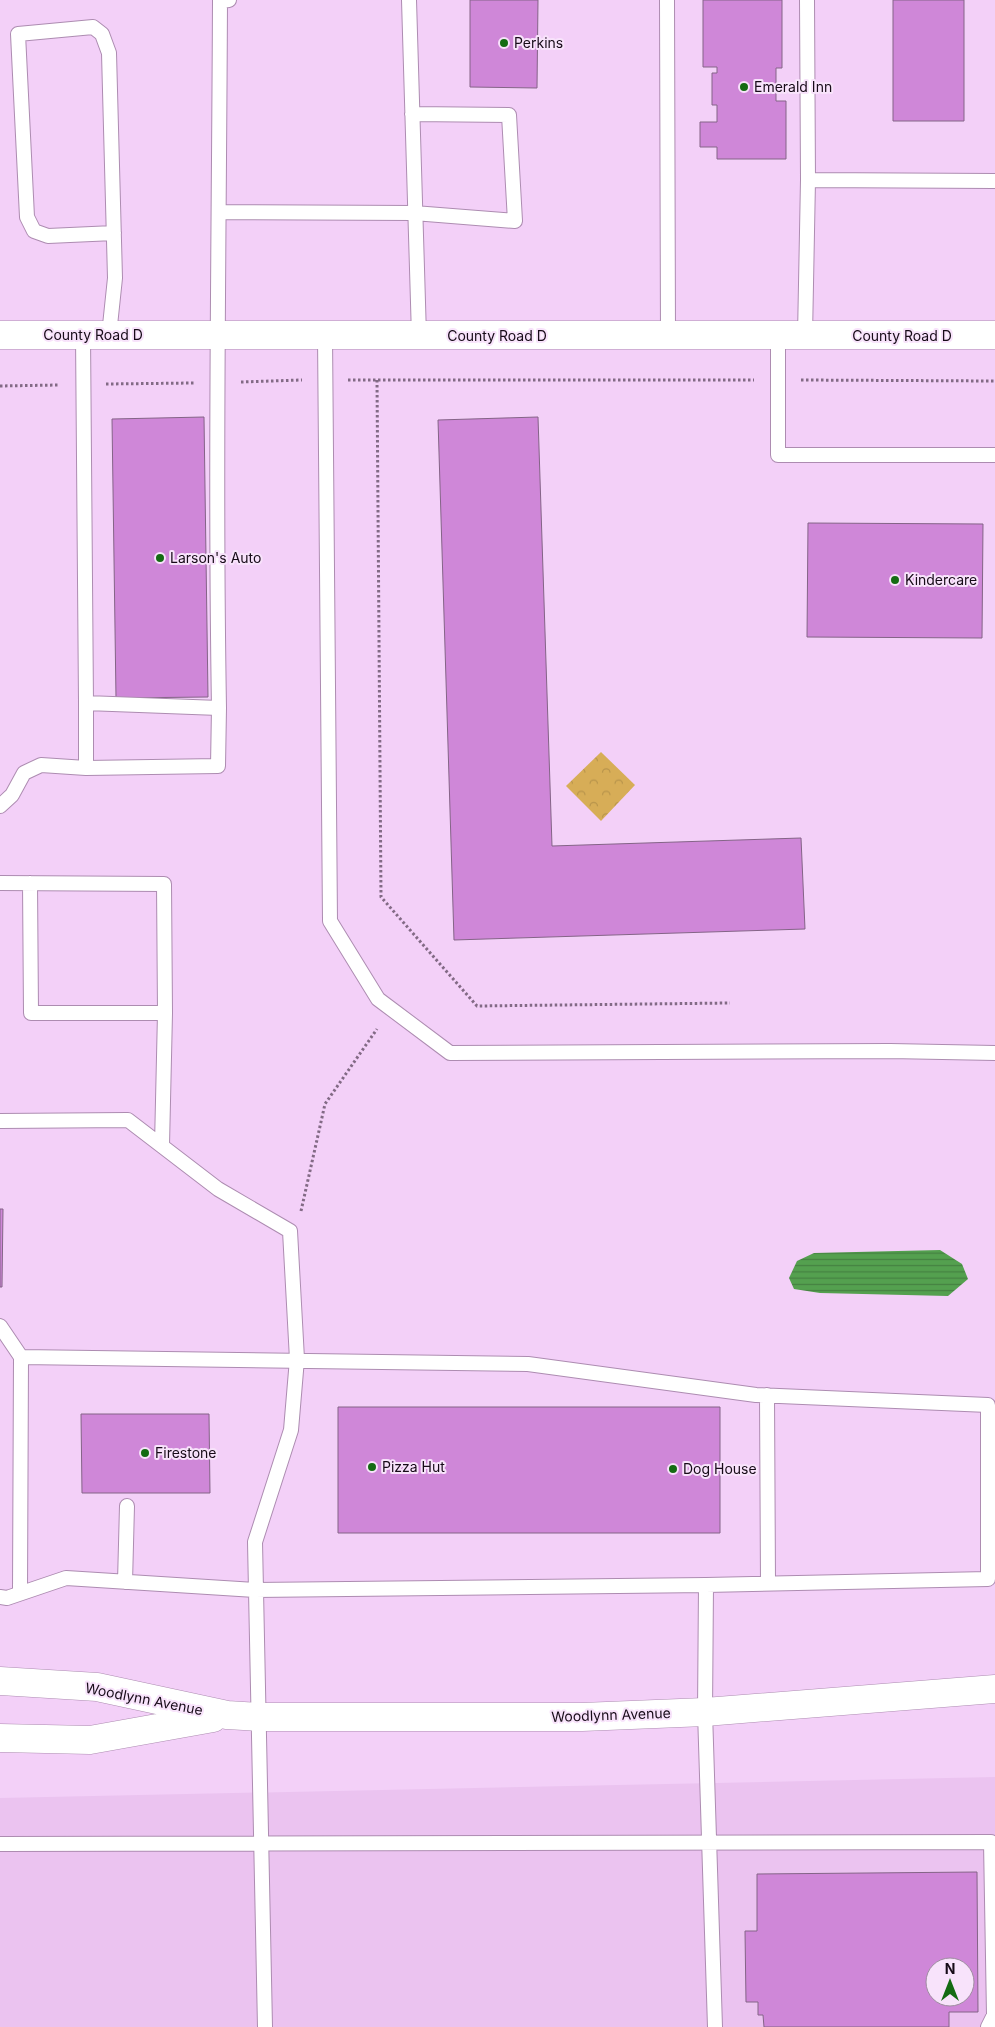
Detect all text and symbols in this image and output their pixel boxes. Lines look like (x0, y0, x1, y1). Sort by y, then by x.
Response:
place label: Perkins (514, 34, 563, 51)
marker: Perkins (498, 37, 510, 49)
place label: Emerald Inn (754, 78, 832, 95)
marker: Emerald Inn (738, 81, 750, 93)
street label: County Road D (43, 326, 143, 343)
street label: County Road D (447, 327, 547, 344)
street label: County Road D (852, 327, 952, 344)
place label: Larson's Auto (170, 549, 261, 566)
marker: Larson's Auto (154, 552, 166, 564)
place label: Kindercare (905, 571, 977, 588)
marker: Kindercare (889, 574, 901, 586)
place label: Firestone (155, 1444, 217, 1461)
marker: Firestone (139, 1447, 151, 1459)
place label: Pizza Hut (382, 1458, 445, 1475)
place label: Dog House (683, 1460, 757, 1477)
marker: Pizza Hut (366, 1461, 378, 1473)
marker: Dog House (667, 1463, 679, 1475)
street label: Woodlynn Avenue (84, 1679, 204, 1718)
street label: Woodlynn Avenue (551, 1704, 671, 1725)
north arrow (925, 1957, 975, 2007)
text: N (945, 1960, 955, 1977)

